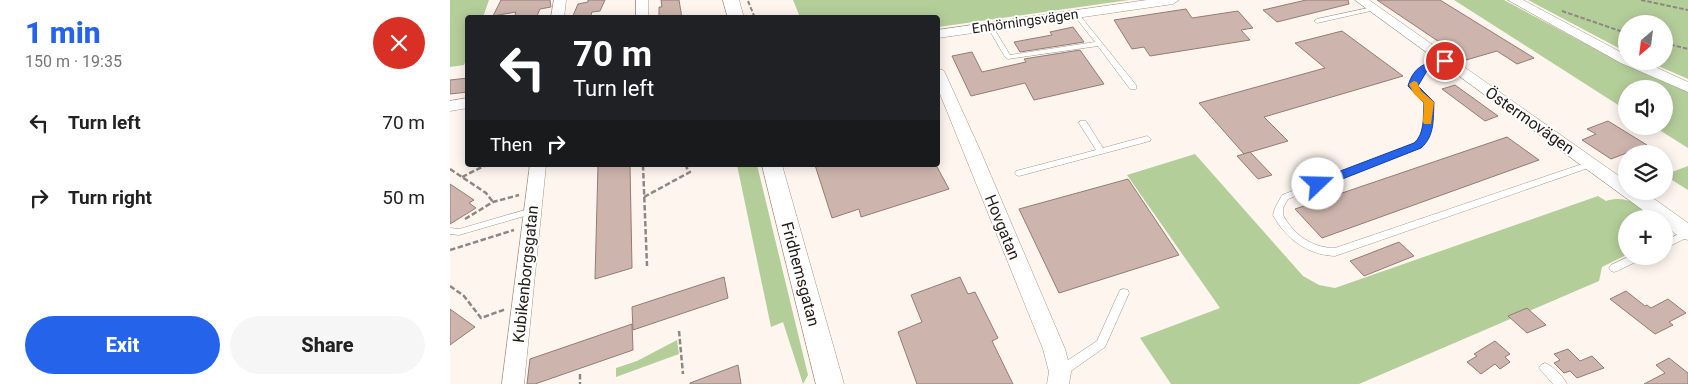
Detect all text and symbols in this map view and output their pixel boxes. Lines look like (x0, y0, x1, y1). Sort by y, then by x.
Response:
street label: Enhörningsvägen (971, 6, 1079, 36)
text: 1 min (25, 15, 101, 50)
north arrow (1618, 15, 1672, 70)
map controls (1618, 15, 1673, 265)
button: close (373, 17, 425, 69)
text: 70 m (573, 34, 652, 75)
icon: left (490, 35, 555, 100)
pin (1424, 40, 1466, 82)
icon: arrive (1431, 47, 1459, 75)
text: 150 m · 19:35 (25, 52, 122, 71)
text: Turn left (573, 76, 654, 101)
button: sound (1618, 80, 1673, 135)
street label: Östermovägen (1482, 83, 1578, 158)
icon: left (25, 109, 53, 137)
text: Turn left (68, 111, 141, 134)
text: 70 m (382, 111, 425, 134)
icon: right (542, 130, 570, 158)
text: Then (490, 133, 532, 156)
button: layers (1618, 145, 1673, 200)
position arrow (1291, 157, 1343, 209)
icon: right (25, 184, 53, 212)
text: Turn right (68, 186, 152, 209)
text: 50 m (382, 186, 425, 209)
street label: Hovgatan (981, 192, 1024, 263)
street label: Kubikenborgsgatan (509, 204, 542, 344)
button: + (1618, 210, 1673, 265)
street label: Fridhemsgatan (777, 220, 824, 328)
button: Exit (25, 316, 220, 374)
button: Share (230, 316, 425, 374)

